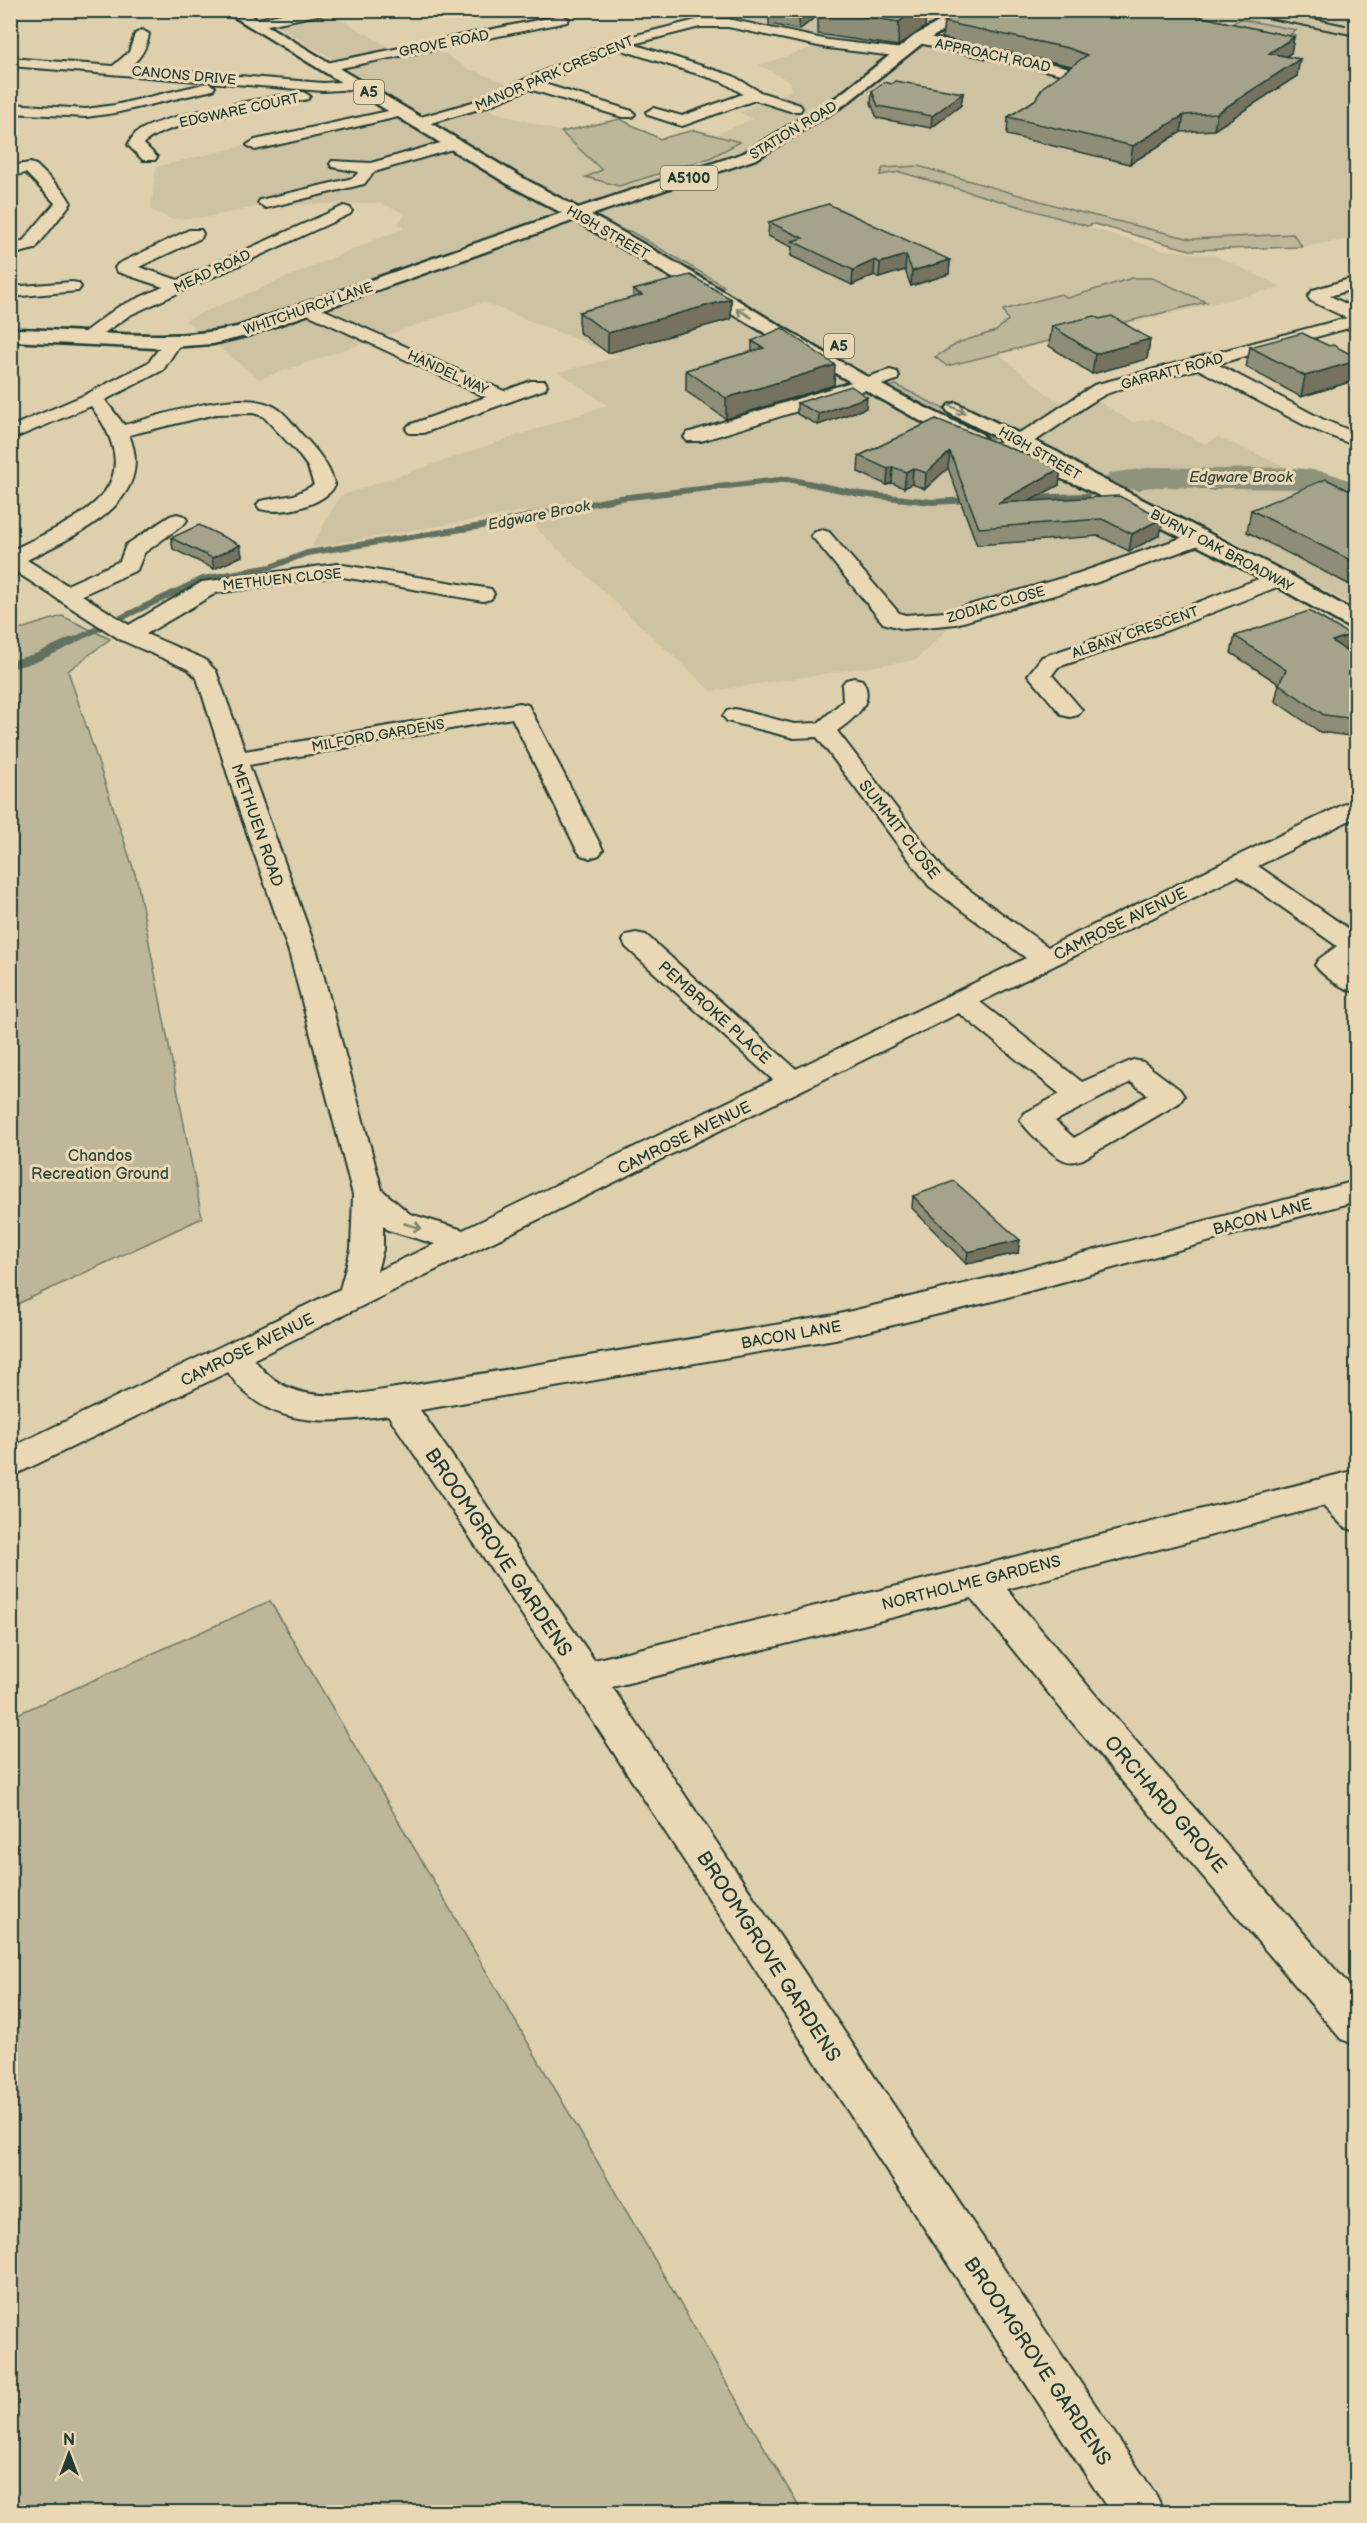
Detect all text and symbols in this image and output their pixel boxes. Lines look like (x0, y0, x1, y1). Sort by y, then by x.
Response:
street label: GROVE ROAD (398, 26, 491, 61)
street label: MANOR PARK CRESCENT (472, 32, 637, 115)
street label: APPROACH ROAD (934, 35, 1052, 76)
street label: CANONS DRIVE (131, 62, 237, 89)
road number: A5 (354, 80, 384, 104)
street label: EDGWARE COURT (178, 89, 301, 132)
street label: STATION ROAD (746, 98, 840, 163)
road number: A5100 (660, 166, 718, 190)
street label: HIGH STREET (564, 202, 652, 263)
street label: MEAD ROAD (171, 246, 253, 297)
street label: WHITCHURCH LANE (241, 278, 375, 339)
one-way arrow (736, 306, 753, 318)
road number: A5 (824, 334, 854, 358)
street label: HANDEL WAY (405, 346, 492, 399)
street label: GARRATT ROAD (1119, 350, 1225, 393)
one-way arrow (947, 404, 965, 415)
street label: HIGH STREET (996, 423, 1084, 484)
water label: Edgware Brook (1189, 468, 1293, 487)
water label: Edgware Brook (486, 496, 592, 535)
street label: BURNT OAK BROADWAY (1147, 506, 1297, 596)
street label: METHUEN CLOSE (222, 565, 342, 594)
street label: ZODIAC CLOSE (944, 582, 1047, 627)
street label: ALBANY CRESCENT (1070, 603, 1201, 662)
street label: MILFORD GARDENS (310, 715, 446, 756)
street label: METHUEN ROAD (227, 761, 287, 889)
street label: SUMMIT CLOSE (854, 777, 943, 883)
street label: CAMROSE AVENUE (1051, 884, 1191, 965)
street label: PEMBROKE PLACE (654, 958, 774, 1069)
street label: CAMROSE AVENUE (615, 1098, 755, 1179)
park label: Chandos Recreation Ground (31, 1147, 169, 1184)
street label: BACON LANE (1211, 1195, 1314, 1240)
one-way arrow (403, 1221, 422, 1232)
street label: CAMROSE AVENUE (178, 1310, 318, 1391)
street label: BACON LANE (740, 1317, 843, 1354)
street label: BROOMGROVE GARDENS (419, 1444, 577, 1661)
street label: NORTHOLME GARDENS (880, 1552, 1063, 1615)
street label: ORCHARD GROVE (1099, 1731, 1231, 1878)
street label: BROOMGROVE GARDENS (691, 1847, 845, 2066)
street label: BROOMGROVE GARDENS (958, 2253, 1116, 2470)
north arrow (39, 2424, 99, 2484)
text: N (63, 2431, 75, 2450)

